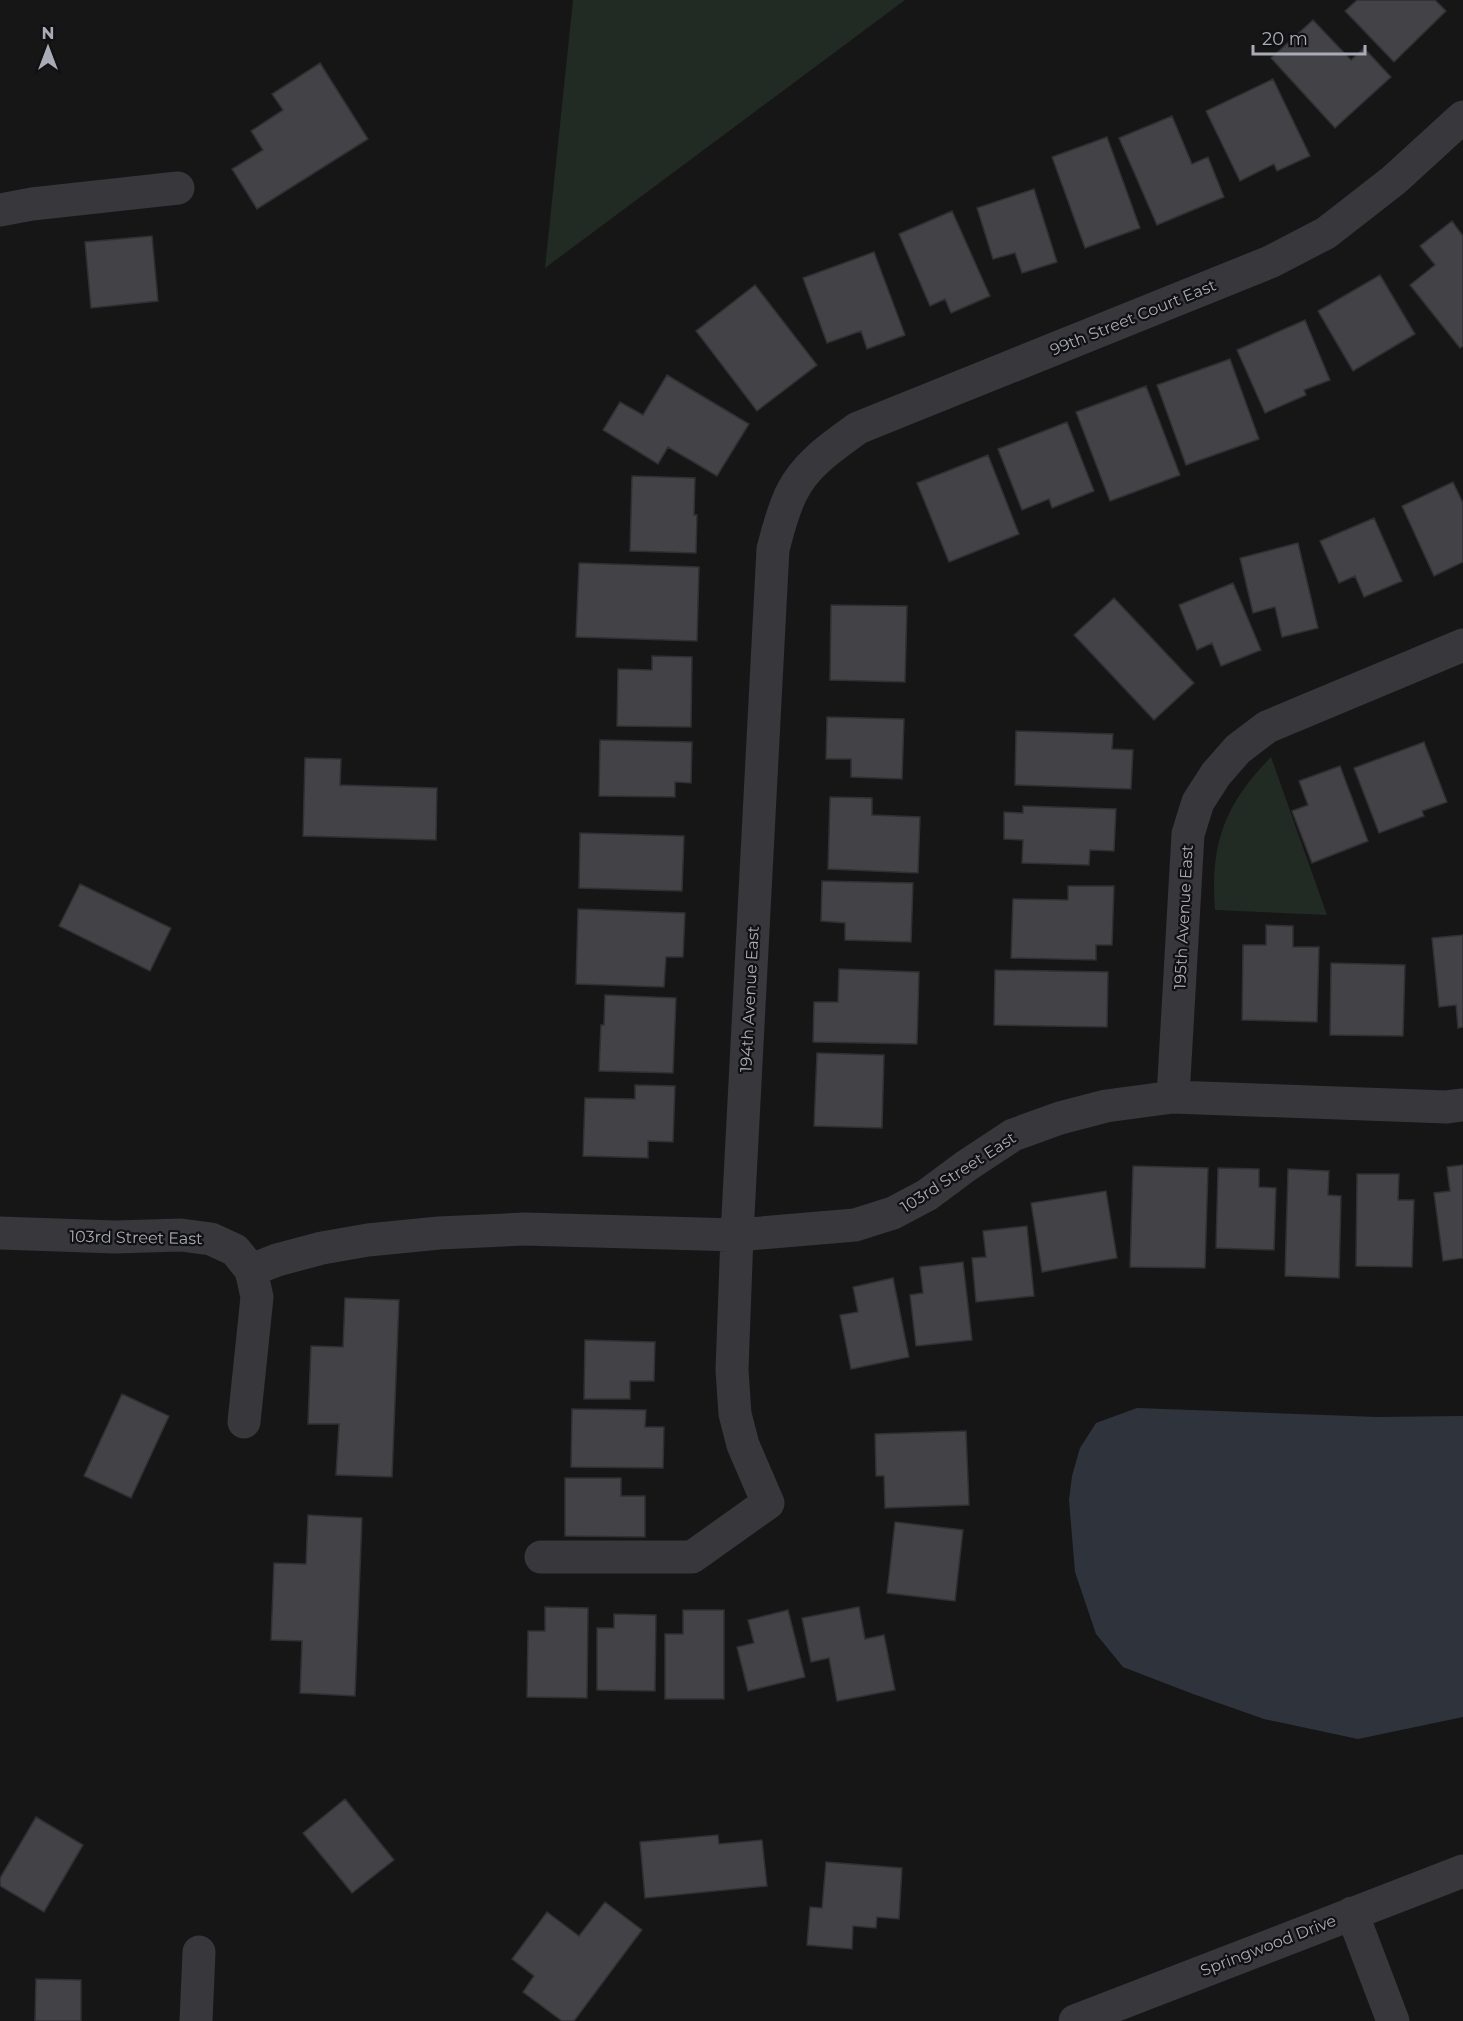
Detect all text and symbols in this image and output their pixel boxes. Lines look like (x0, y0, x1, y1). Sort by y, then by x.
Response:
north arrow (18, 18, 78, 78)
scale bar (1253, 18, 1366, 56)
text: N (42, 24, 54, 43)
text: 20 m (1262, 28, 1308, 50)
street label: 99th Street Court East (1048, 275, 1219, 359)
street label: 195th Avenue East (1170, 844, 1197, 990)
street label: 194th Avenue East (736, 925, 763, 1073)
street label: 103rd Street East (897, 1128, 1020, 1217)
street label: 103rd Street East (69, 1227, 203, 1248)
street label: Springwood Drive (1198, 1911, 1339, 1980)

